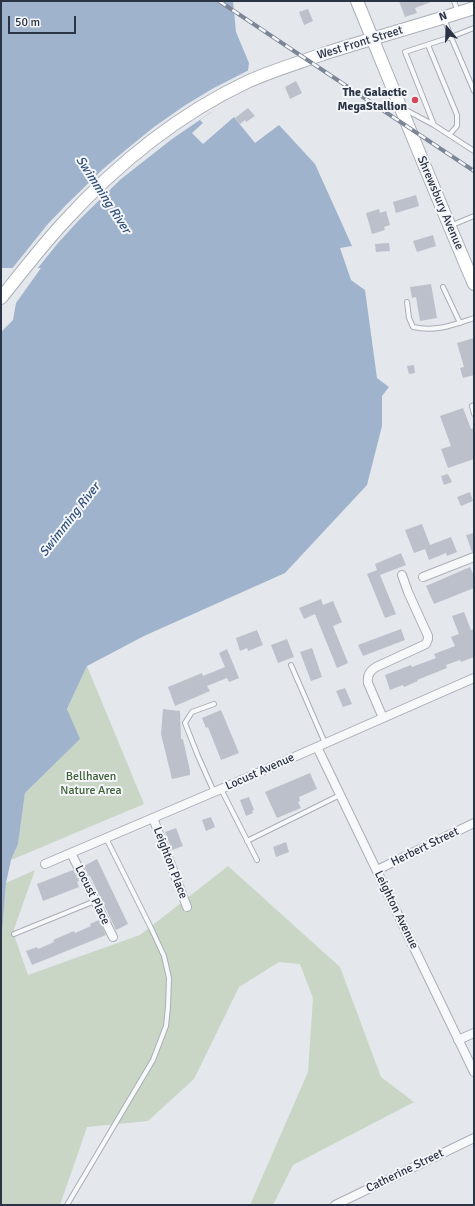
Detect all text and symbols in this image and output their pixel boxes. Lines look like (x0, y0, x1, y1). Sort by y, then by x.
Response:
scale bar (10, 8, 78, 34)
north arrow (427, 8, 467, 48)
text: N (437, 9, 449, 24)
text: 50 m (15, 15, 40, 30)
street label: West Front Street (315, 23, 405, 63)
place label: The Galactic MegaStallion (337, 86, 407, 114)
marker: The Galactic MegaStallion (410, 95, 420, 105)
water label: Swimming River (72, 153, 134, 237)
street label: Shrewsbury Avenue (414, 154, 466, 252)
water label: Swimming River (36, 480, 104, 560)
street label: Locust Avenue (223, 750, 297, 794)
park label: Bellhaven Nature Area (60, 770, 122, 798)
street label: Herbert Street (389, 824, 461, 870)
street label: Leighton Place (150, 825, 190, 901)
street label: Locust Place (71, 863, 113, 927)
street label: Leighton Avenue (371, 869, 421, 951)
street label: Catherine Street (364, 1146, 446, 1196)

